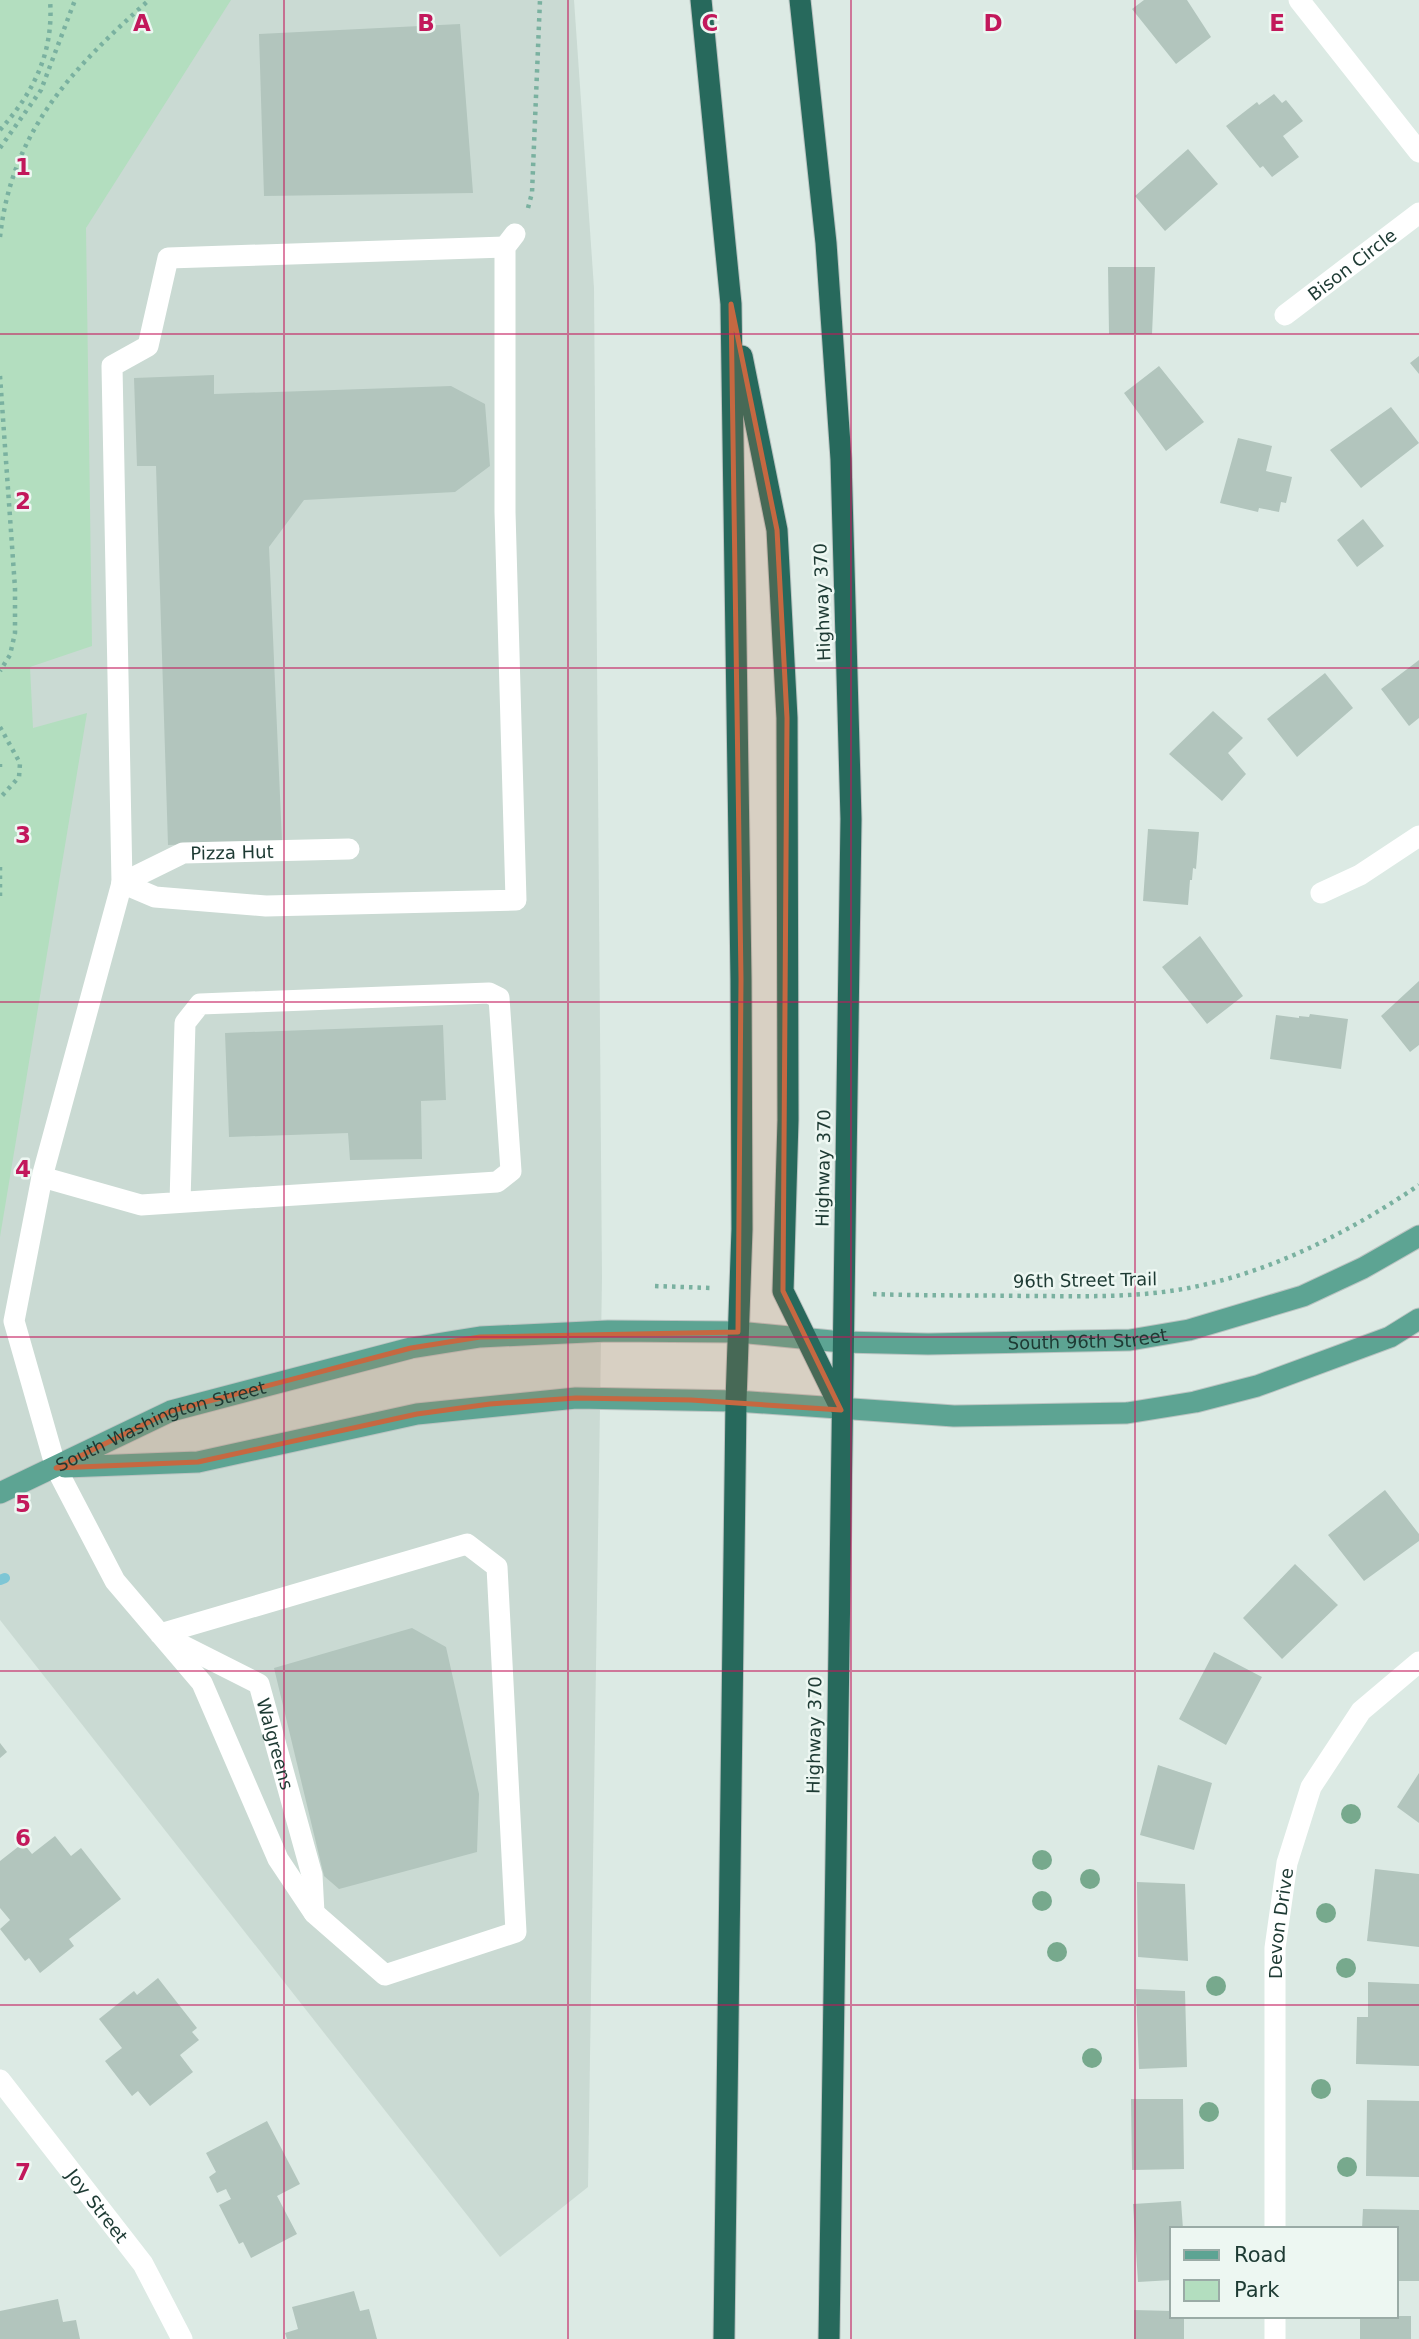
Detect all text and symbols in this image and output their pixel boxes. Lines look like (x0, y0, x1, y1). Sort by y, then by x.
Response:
text: A (133, 10, 151, 36)
text: B (417, 10, 435, 36)
text: C (702, 10, 718, 36)
text: D (983, 10, 1003, 36)
text: E (1269, 10, 1285, 36)
text: 1 (15, 154, 31, 180)
street label: Bison Circle (1303, 224, 1400, 304)
text: 2 (15, 488, 31, 514)
street label: Highway 370 (809, 543, 835, 661)
text: 3 (15, 822, 31, 848)
street label: Pizza Hut (190, 840, 274, 863)
street label: Highway 370 (811, 1109, 835, 1227)
text: 4 (15, 1156, 31, 1182)
street label: 96th Street Trail (1013, 1268, 1157, 1292)
street label: South 96th Street (1008, 1323, 1169, 1353)
street label: South Washington Street (52, 1376, 268, 1475)
text: 5 (15, 1491, 31, 1517)
street label: Highway 370 (802, 1676, 826, 1794)
street label: Walgreens (253, 1696, 298, 1792)
text: 6 (15, 1825, 31, 1851)
street label: Devon Drive (1265, 1866, 1297, 1979)
text: 7 (15, 2159, 31, 2185)
street label: Joy Street (62, 2164, 133, 2247)
legend (1170, 2227, 1398, 2318)
text: Road (1234, 2243, 1287, 2267)
text: Park (1234, 2278, 1280, 2302)

